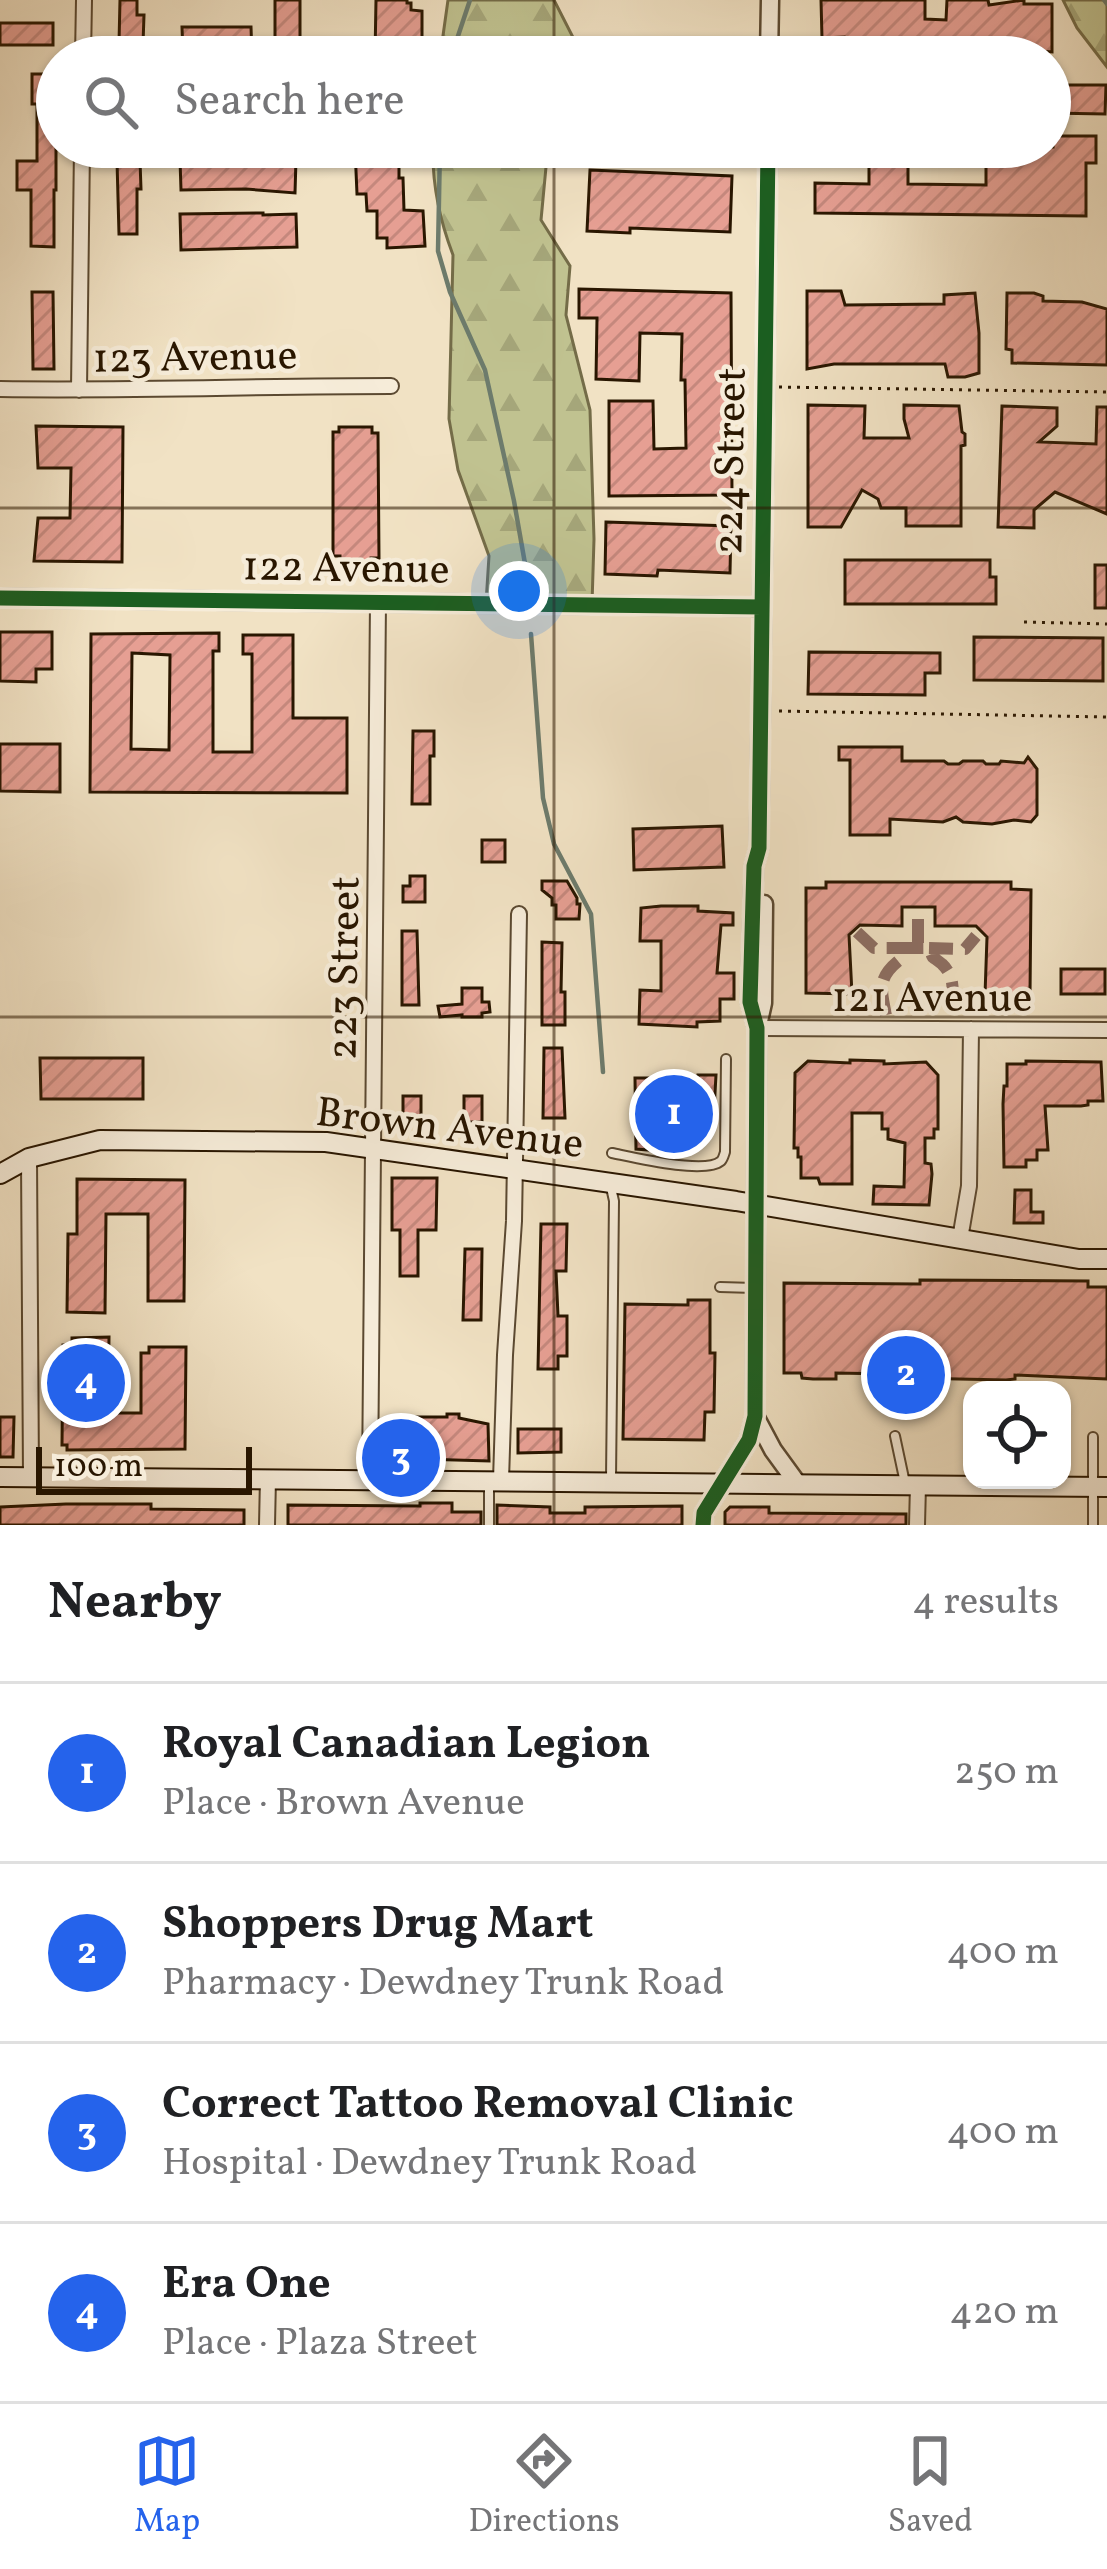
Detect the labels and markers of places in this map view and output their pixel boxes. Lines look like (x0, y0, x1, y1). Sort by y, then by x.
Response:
pin: 1 (635, 1069, 713, 1159)
pin: 2 (867, 1330, 945, 1420)
pin: 4 (47, 1338, 125, 1428)
pin: 3 (362, 1413, 440, 1503)

